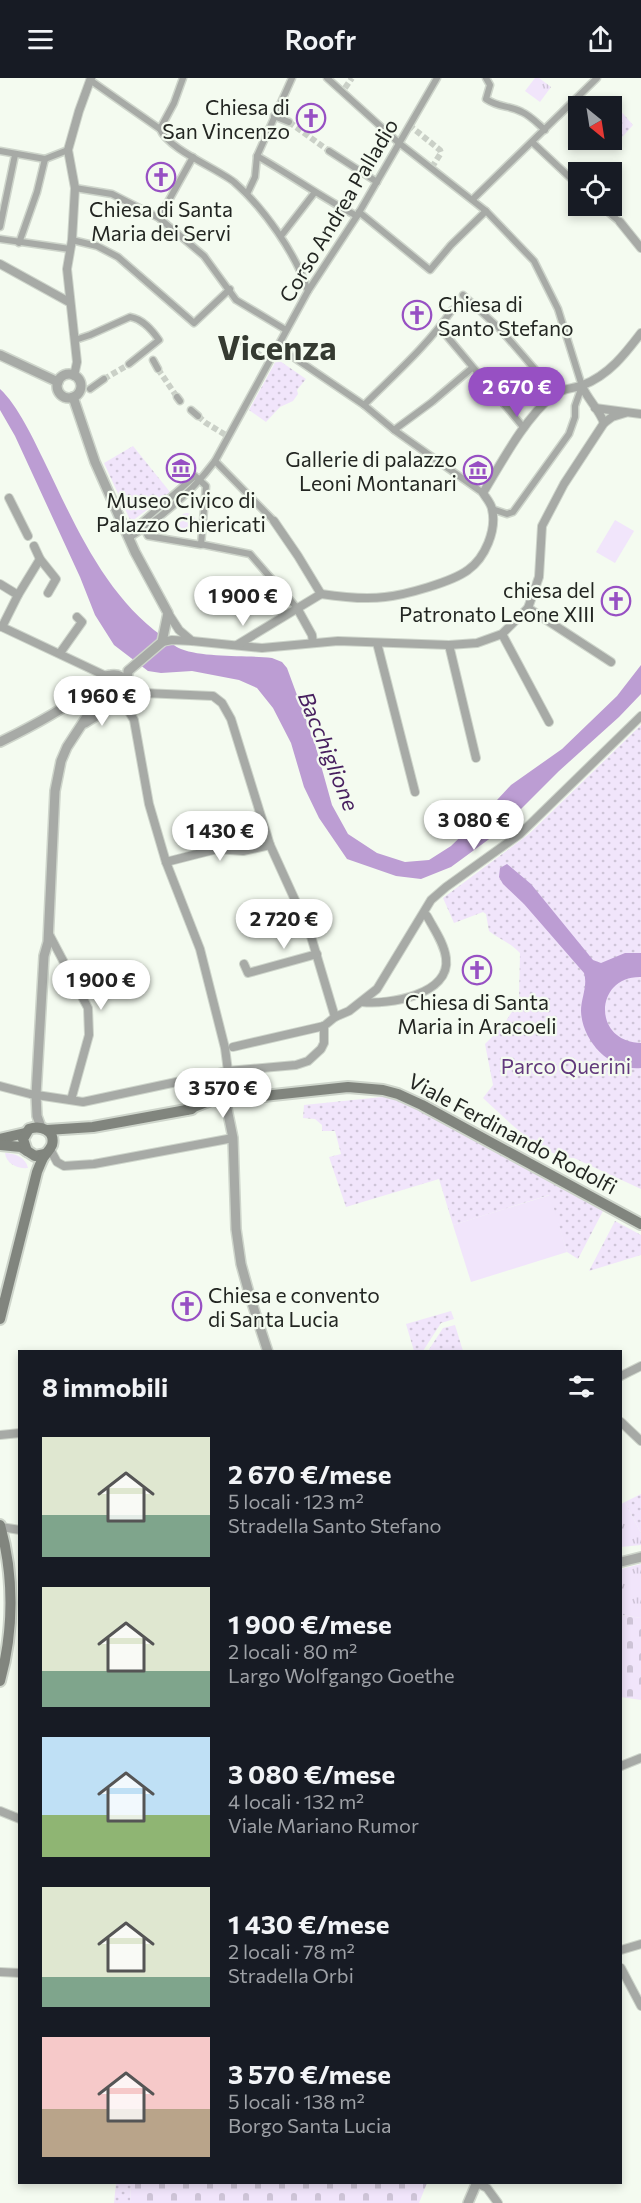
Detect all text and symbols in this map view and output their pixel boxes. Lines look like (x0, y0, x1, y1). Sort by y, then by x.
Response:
icon: menu (24, 23, 57, 56)
text: Roofr (285, 23, 356, 56)
icon: share (584, 23, 617, 56)
place label: Chiesa di San Vincenzo (162, 94, 290, 143)
north arrow (568, 96, 622, 150)
map controls (568, 96, 622, 216)
church icon: Chiesa di San Vincenzo (295, 102, 327, 134)
street label: Corso Andrea Palladio (273, 114, 403, 306)
church icon: Chiesa di Santa Maria dei Servi (145, 161, 177, 193)
button: locate (568, 162, 622, 216)
place label: Chiesa di Santa Maria dei Servi (89, 196, 233, 245)
place label: Chiesa di Santo Stefano (438, 291, 574, 340)
church icon: Chiesa di Santo Stefano (401, 299, 433, 331)
district label: Vicenza (217, 326, 337, 367)
pin: 2 670 € (462, 367, 572, 418)
text: 2 670 € (482, 374, 552, 398)
place label: Gallerie di palazzo Leoni Montanari (285, 446, 457, 495)
museum icon: Museo Civico di Palazzo Chiericati (165, 452, 197, 484)
museum icon: Gallerie di palazzo Leoni Montanari (462, 454, 494, 486)
place label: Museo Civico di Palazzo Chiericati (96, 487, 266, 536)
pin: 1 900 € (188, 576, 298, 627)
place label: chiesa del Patronato Leone XIII (399, 577, 595, 626)
text: 1 900 € (208, 583, 278, 607)
church icon: chiesa del Patronato Leone XIII (600, 585, 632, 617)
pin: 1 960 € (47, 676, 157, 727)
text: 1 960 € (68, 683, 136, 707)
water label: Bacchiglione (293, 687, 365, 815)
pin: 3 080 € (419, 800, 529, 851)
text: 3 080 € (438, 807, 510, 831)
pin: 1 430 € (165, 811, 275, 862)
text: 1 430 € (186, 818, 254, 842)
pin: 2 720 € (229, 899, 339, 950)
text: 2 720 € (250, 906, 318, 930)
church icon: Chiesa di Santa Maria in Aracoeli (461, 954, 493, 986)
pin: 1 900 € (46, 960, 156, 1011)
text: 1 900 € (66, 967, 136, 991)
place label: Chiesa di Santa Maria in Aracoeli (397, 989, 557, 1038)
park label: Parco Querini (501, 1053, 631, 1078)
street label: Viale Ferdinando Rodolfi (404, 1067, 622, 1199)
pin: 3 570 € (168, 1068, 278, 1119)
text: 3 570 € (188, 1075, 258, 1099)
place label: Chiesa e convento di Santa Lucia (208, 1282, 380, 1331)
church icon: Chiesa e convento di Santa Lucia (171, 1290, 203, 1322)
icon: filters (565, 1370, 598, 1403)
text: 8 immobili (42, 1371, 168, 1402)
text: 2 670 €/mese (228, 1458, 391, 1489)
icon: home (90, 1461, 162, 1533)
text: 5 locali · 123 m² (228, 1489, 364, 1513)
text: Stradella Santo Stefano (228, 1513, 442, 1537)
text: 1 900 €/mese (228, 1608, 392, 1639)
icon: home (90, 1611, 162, 1683)
text: 2 locali · 80 m² (228, 1639, 357, 1663)
text: Largo Wolfgango Goethe (228, 1663, 455, 1687)
text: 3 080 €/mese (228, 1758, 395, 1789)
icon: home (90, 1761, 162, 1833)
text: 4 locali · 132 m² (228, 1789, 364, 1813)
text: Viale Mariano Rumor (228, 1813, 419, 1837)
text: 1 430 €/mese (228, 1908, 389, 1939)
icon: home (90, 1911, 162, 1983)
text: 2 locali · 78 m² (228, 1939, 355, 1963)
text: Stradella Orbi (228, 1963, 354, 1987)
text: 3 570 €/mese (228, 2058, 391, 2089)
icon: home (90, 2061, 162, 2133)
text: 5 locali · 138 m² (228, 2089, 365, 2113)
text: Borgo Santa Lucia (228, 2113, 392, 2137)

